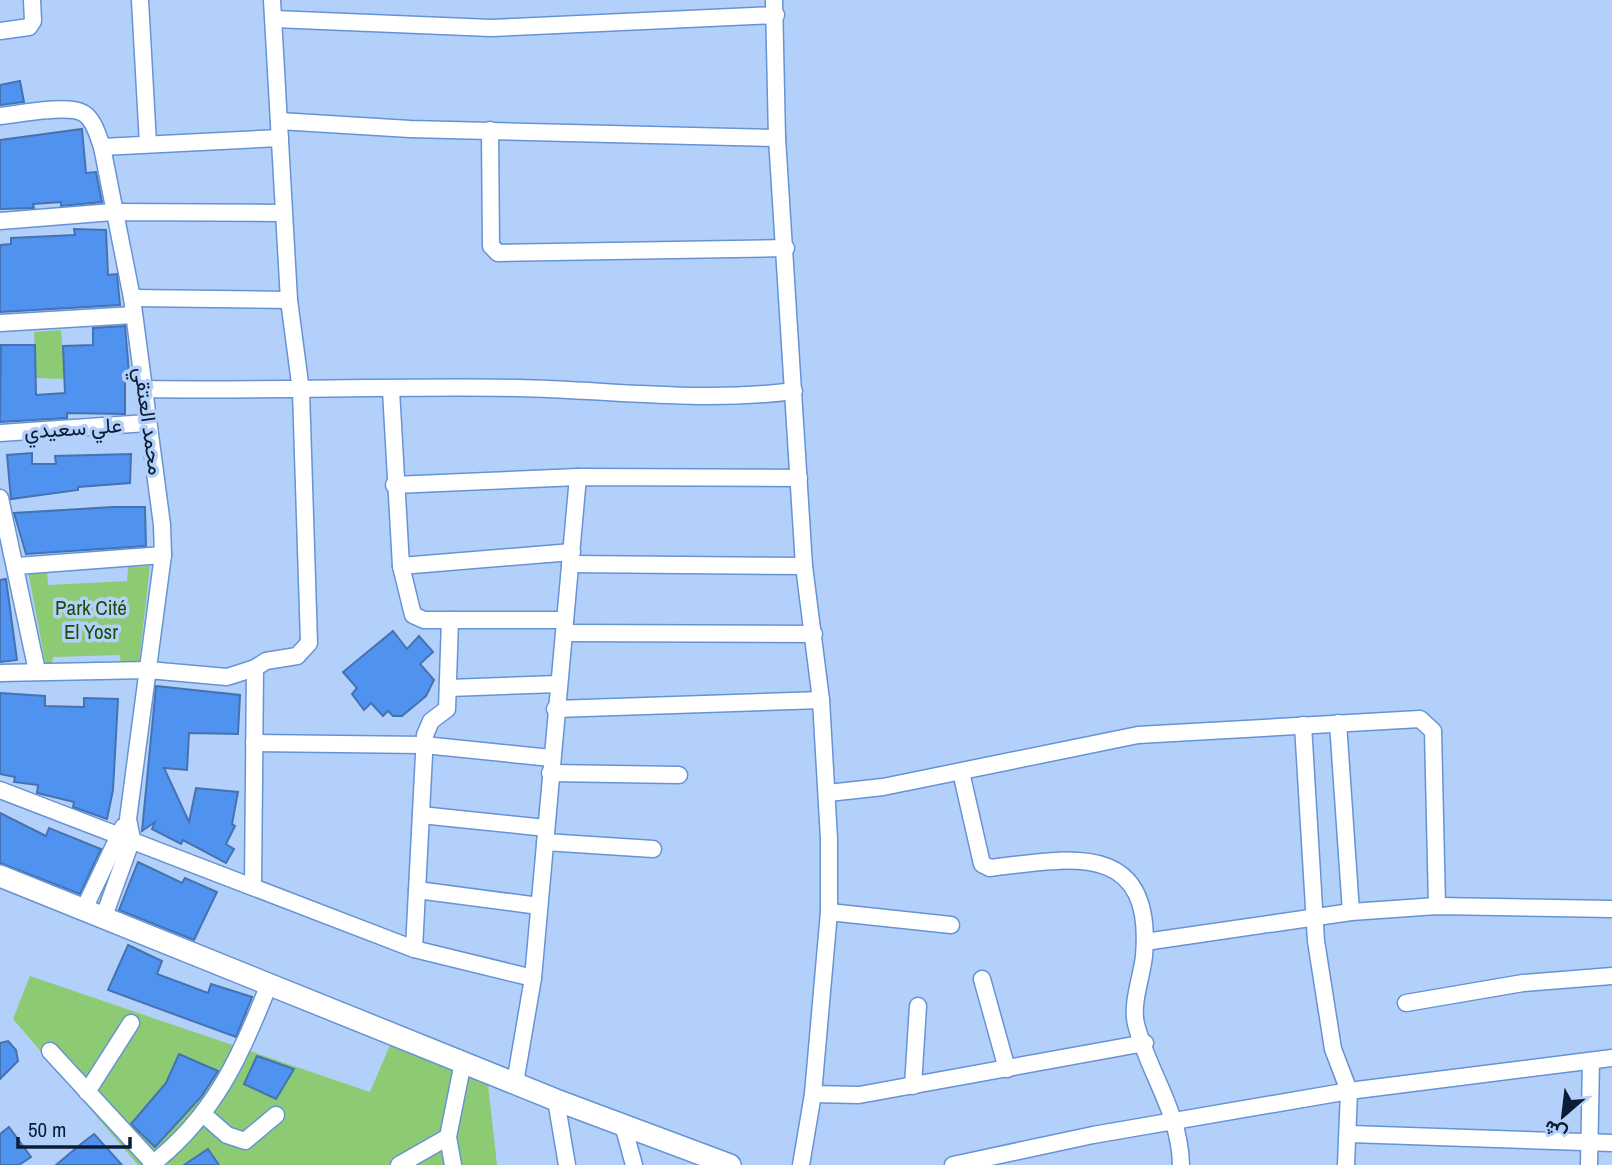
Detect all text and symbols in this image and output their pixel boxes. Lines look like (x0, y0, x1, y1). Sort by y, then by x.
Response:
street label: محمد العتقي (124, 365, 171, 477)
street label: علي سعيدي (23, 410, 123, 449)
park label: Park Cité El Yosr (55, 593, 127, 646)
north arrow (1528, 1081, 1598, 1151)
scale bar (18, 1106, 130, 1150)
text: ش (1539, 1114, 1571, 1148)
text: 50 m (28, 1115, 66, 1144)

